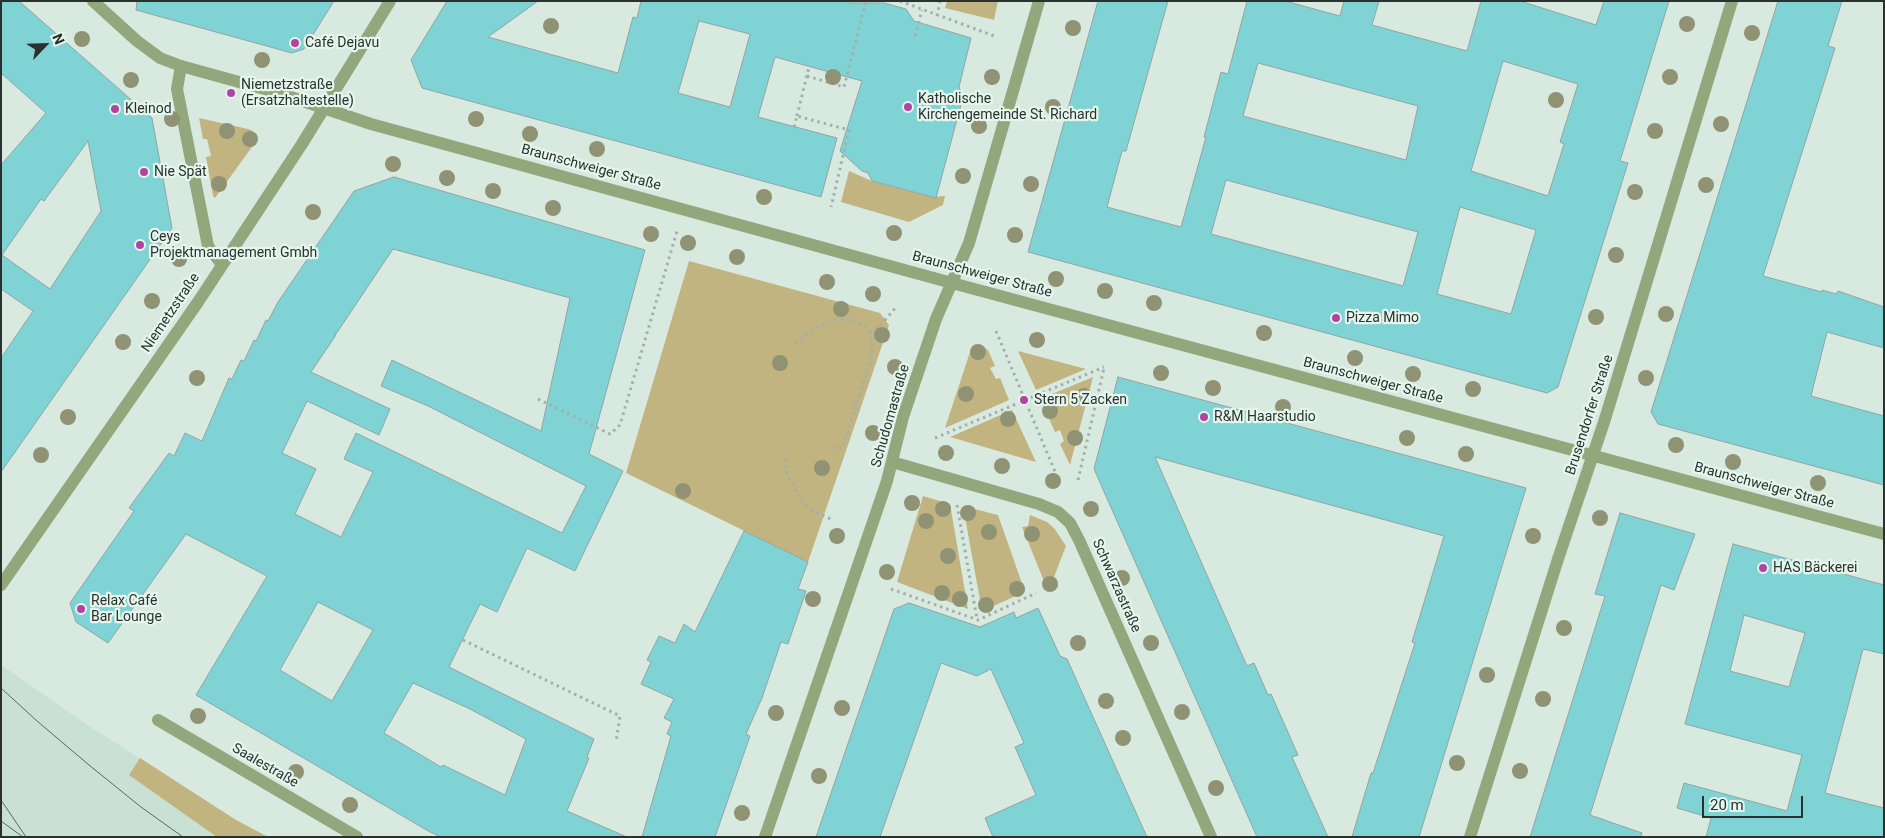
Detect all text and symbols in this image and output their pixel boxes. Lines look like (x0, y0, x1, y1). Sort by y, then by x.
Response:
north arrow (20, 20, 70, 70)
text: N (49, 31, 68, 47)
place label: Café Dejavu (305, 35, 379, 51)
marker: Café Dejavu (289, 37, 301, 49)
place label: Niemetzstraße (Ersatzhaltestelle) (241, 77, 354, 110)
marker: Niemetzstraße (Ersatzhaltestelle) (225, 87, 237, 99)
place label: Katholische Kirchengemeinde St. Richard (918, 91, 1097, 124)
place label: Kleinod (125, 101, 172, 117)
marker: Katholische Kirchengemeinde St. Richard (902, 101, 914, 113)
marker: Kleinod (109, 103, 121, 115)
street label: Braunschweiger Straße (519, 141, 663, 195)
place label: Nie Spät (154, 164, 207, 180)
marker: Nie Spät (138, 166, 150, 178)
place label: Ceys Projektmanagement Gmbh (150, 229, 317, 262)
marker: Ceys Projektmanagement Gmbh (134, 239, 146, 251)
street label: Braunschweiger Straße (910, 248, 1054, 302)
street label: Niemetzstraße (138, 270, 204, 356)
place label: Pizza Mimo (1346, 310, 1419, 326)
marker: Pizza Mimo (1330, 312, 1342, 324)
street label: Brusendorfer Straße (1563, 353, 1617, 477)
street label: Braunschweiger Straße (1301, 354, 1445, 408)
street label: Schudomastraße (868, 363, 914, 469)
place label: Stern 5 Zacken (1034, 392, 1127, 408)
marker: Stern 5 Zacken (1018, 394, 1030, 406)
place label: R&M Haarstudio (1214, 409, 1316, 425)
marker: R&M Haarstudio (1198, 411, 1210, 423)
street label: Braunschweiger Straße (1692, 459, 1836, 513)
street label: Schwarzastraße (1088, 537, 1144, 635)
place label: HAS Bäckerei (1773, 560, 1858, 576)
marker: HAS Bäckerei (1757, 562, 1769, 574)
place label: Relax Café Bar Lounge (91, 593, 162, 626)
marker: Relax Café Bar Lounge (75, 603, 87, 615)
street label: Saalestraße (229, 740, 301, 792)
scale bar (1705, 786, 1806, 818)
text: 20 m (1710, 796, 1744, 814)

